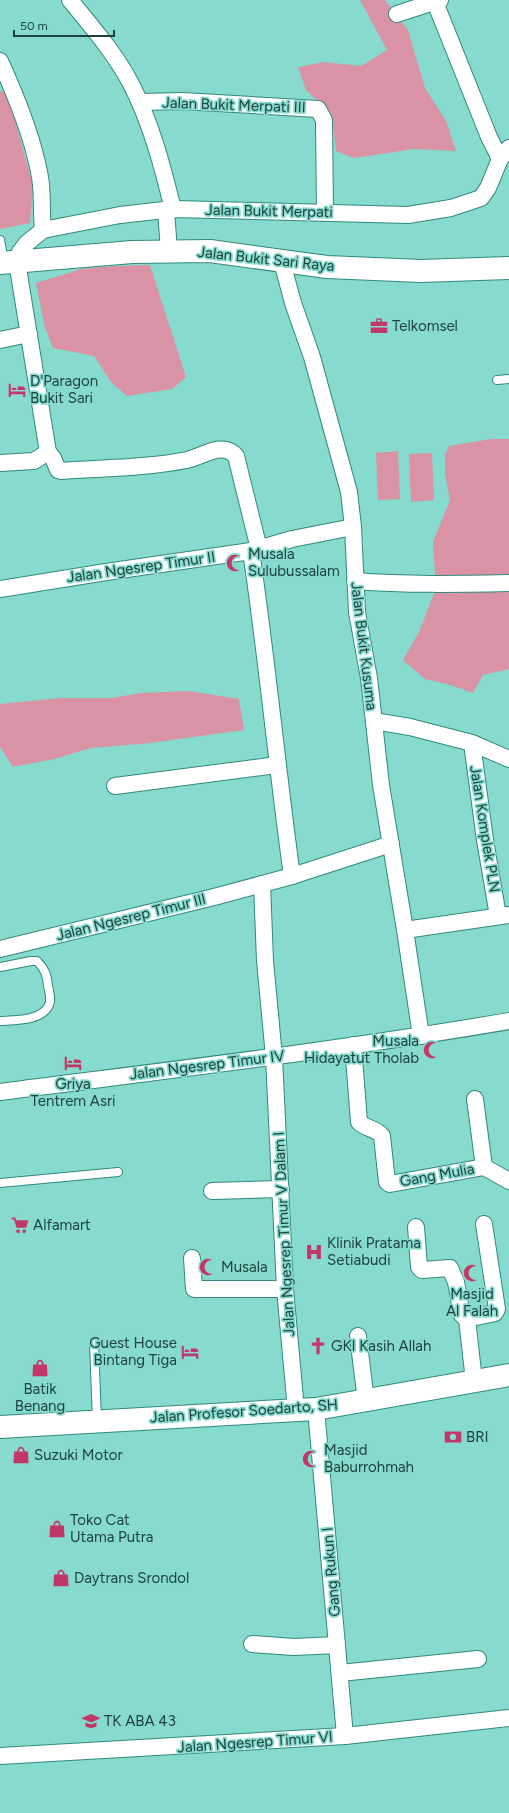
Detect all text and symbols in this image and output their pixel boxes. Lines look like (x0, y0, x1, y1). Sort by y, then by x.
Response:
scale bar (14, 12, 114, 38)
text: 50 m (20, 19, 48, 33)
street label: Jalan Bukit Merpati III (162, 93, 306, 117)
street label: Jalan Bukit Merpati (205, 201, 333, 221)
street label: Jalan Bukit Sari Raya (197, 243, 335, 275)
office icon: Telkomsel (369, 316, 389, 336)
place label: Telkomsel (392, 317, 458, 335)
place label: D'Paragon Bukit Sari (30, 372, 98, 407)
hotel icon: D'Paragon Bukit Sari (7, 380, 27, 400)
place label: Musala Sulubussalam (248, 545, 340, 580)
street label: Jalan Ngesrep Timur II (66, 548, 216, 586)
mosque icon: Musala Sulubussalam (225, 553, 245, 573)
street label: Jalan Bukit Kusuma (347, 581, 381, 711)
street label: Jalan Komplek PLN (466, 764, 504, 894)
street label: Jalan Ngesrep Timur III (54, 890, 208, 944)
place label: Musala Hidayatut Tholab (304, 1032, 419, 1067)
mosque icon: Musala Hidayatut Tholab (422, 1040, 442, 1060)
street label: Jalan Ngesrep Timur IV (129, 1046, 286, 1083)
hotel icon: Griya Tentrem Asri (63, 1053, 83, 1073)
place label: Griya Tentrem Asri (30, 1075, 116, 1110)
street label: Jalan Ngesrep Timur V Dalam I (270, 1131, 298, 1337)
street label: Gang Mulia (398, 1160, 476, 1190)
supermarket icon: Alfamart (10, 1215, 30, 1235)
place label: Alfamart (33, 1216, 91, 1234)
place label: Klinik Pratama Setiabudi (327, 1234, 421, 1269)
hospital icon: Klinik Pratama Setiabudi (304, 1242, 324, 1262)
mosque icon: Musala (198, 1257, 218, 1277)
place label: Musala (221, 1258, 268, 1276)
mosque icon: Masjid Al Falah (462, 1263, 482, 1283)
place label: Masjid Al Falah (446, 1285, 498, 1320)
place label: Guest House Bintang Tiga (89, 1334, 177, 1369)
church icon: GKI Kasih Allah (308, 1336, 328, 1356)
place label: GKI Kasih Allah (331, 1337, 431, 1355)
hotel icon: Guest House Bintang Tiga (180, 1342, 200, 1362)
shop icon: Batik Benang (30, 1358, 50, 1378)
place label: Batik Benang (15, 1380, 65, 1415)
street label: Jalan Profesor Soedarto, SH (149, 1395, 339, 1427)
bank icon: BRI (443, 1427, 463, 1447)
place label: BRI (466, 1428, 489, 1446)
place label: Masjid Baburrohmah (324, 1441, 414, 1476)
shop icon: Suzuki Motor (11, 1445, 31, 1465)
place label: Suzuki Motor (34, 1446, 123, 1464)
mosque icon: Masjid Baburrohmah (301, 1449, 321, 1469)
place label: Toko Cat Utama Putra (70, 1511, 153, 1546)
shop icon: Toko Cat Utama Putra (47, 1519, 67, 1539)
street label: Gang Rukun I (318, 1527, 344, 1617)
shop icon: Daytrans Srondol (51, 1568, 71, 1588)
place label: Daytrans Srondol (74, 1569, 189, 1587)
school or university icon: TK ABA 43 (81, 1711, 101, 1731)
place label: TK ABA 43 (104, 1712, 176, 1730)
street label: Jalan Ngesrep Timur VI (177, 1728, 333, 1756)

